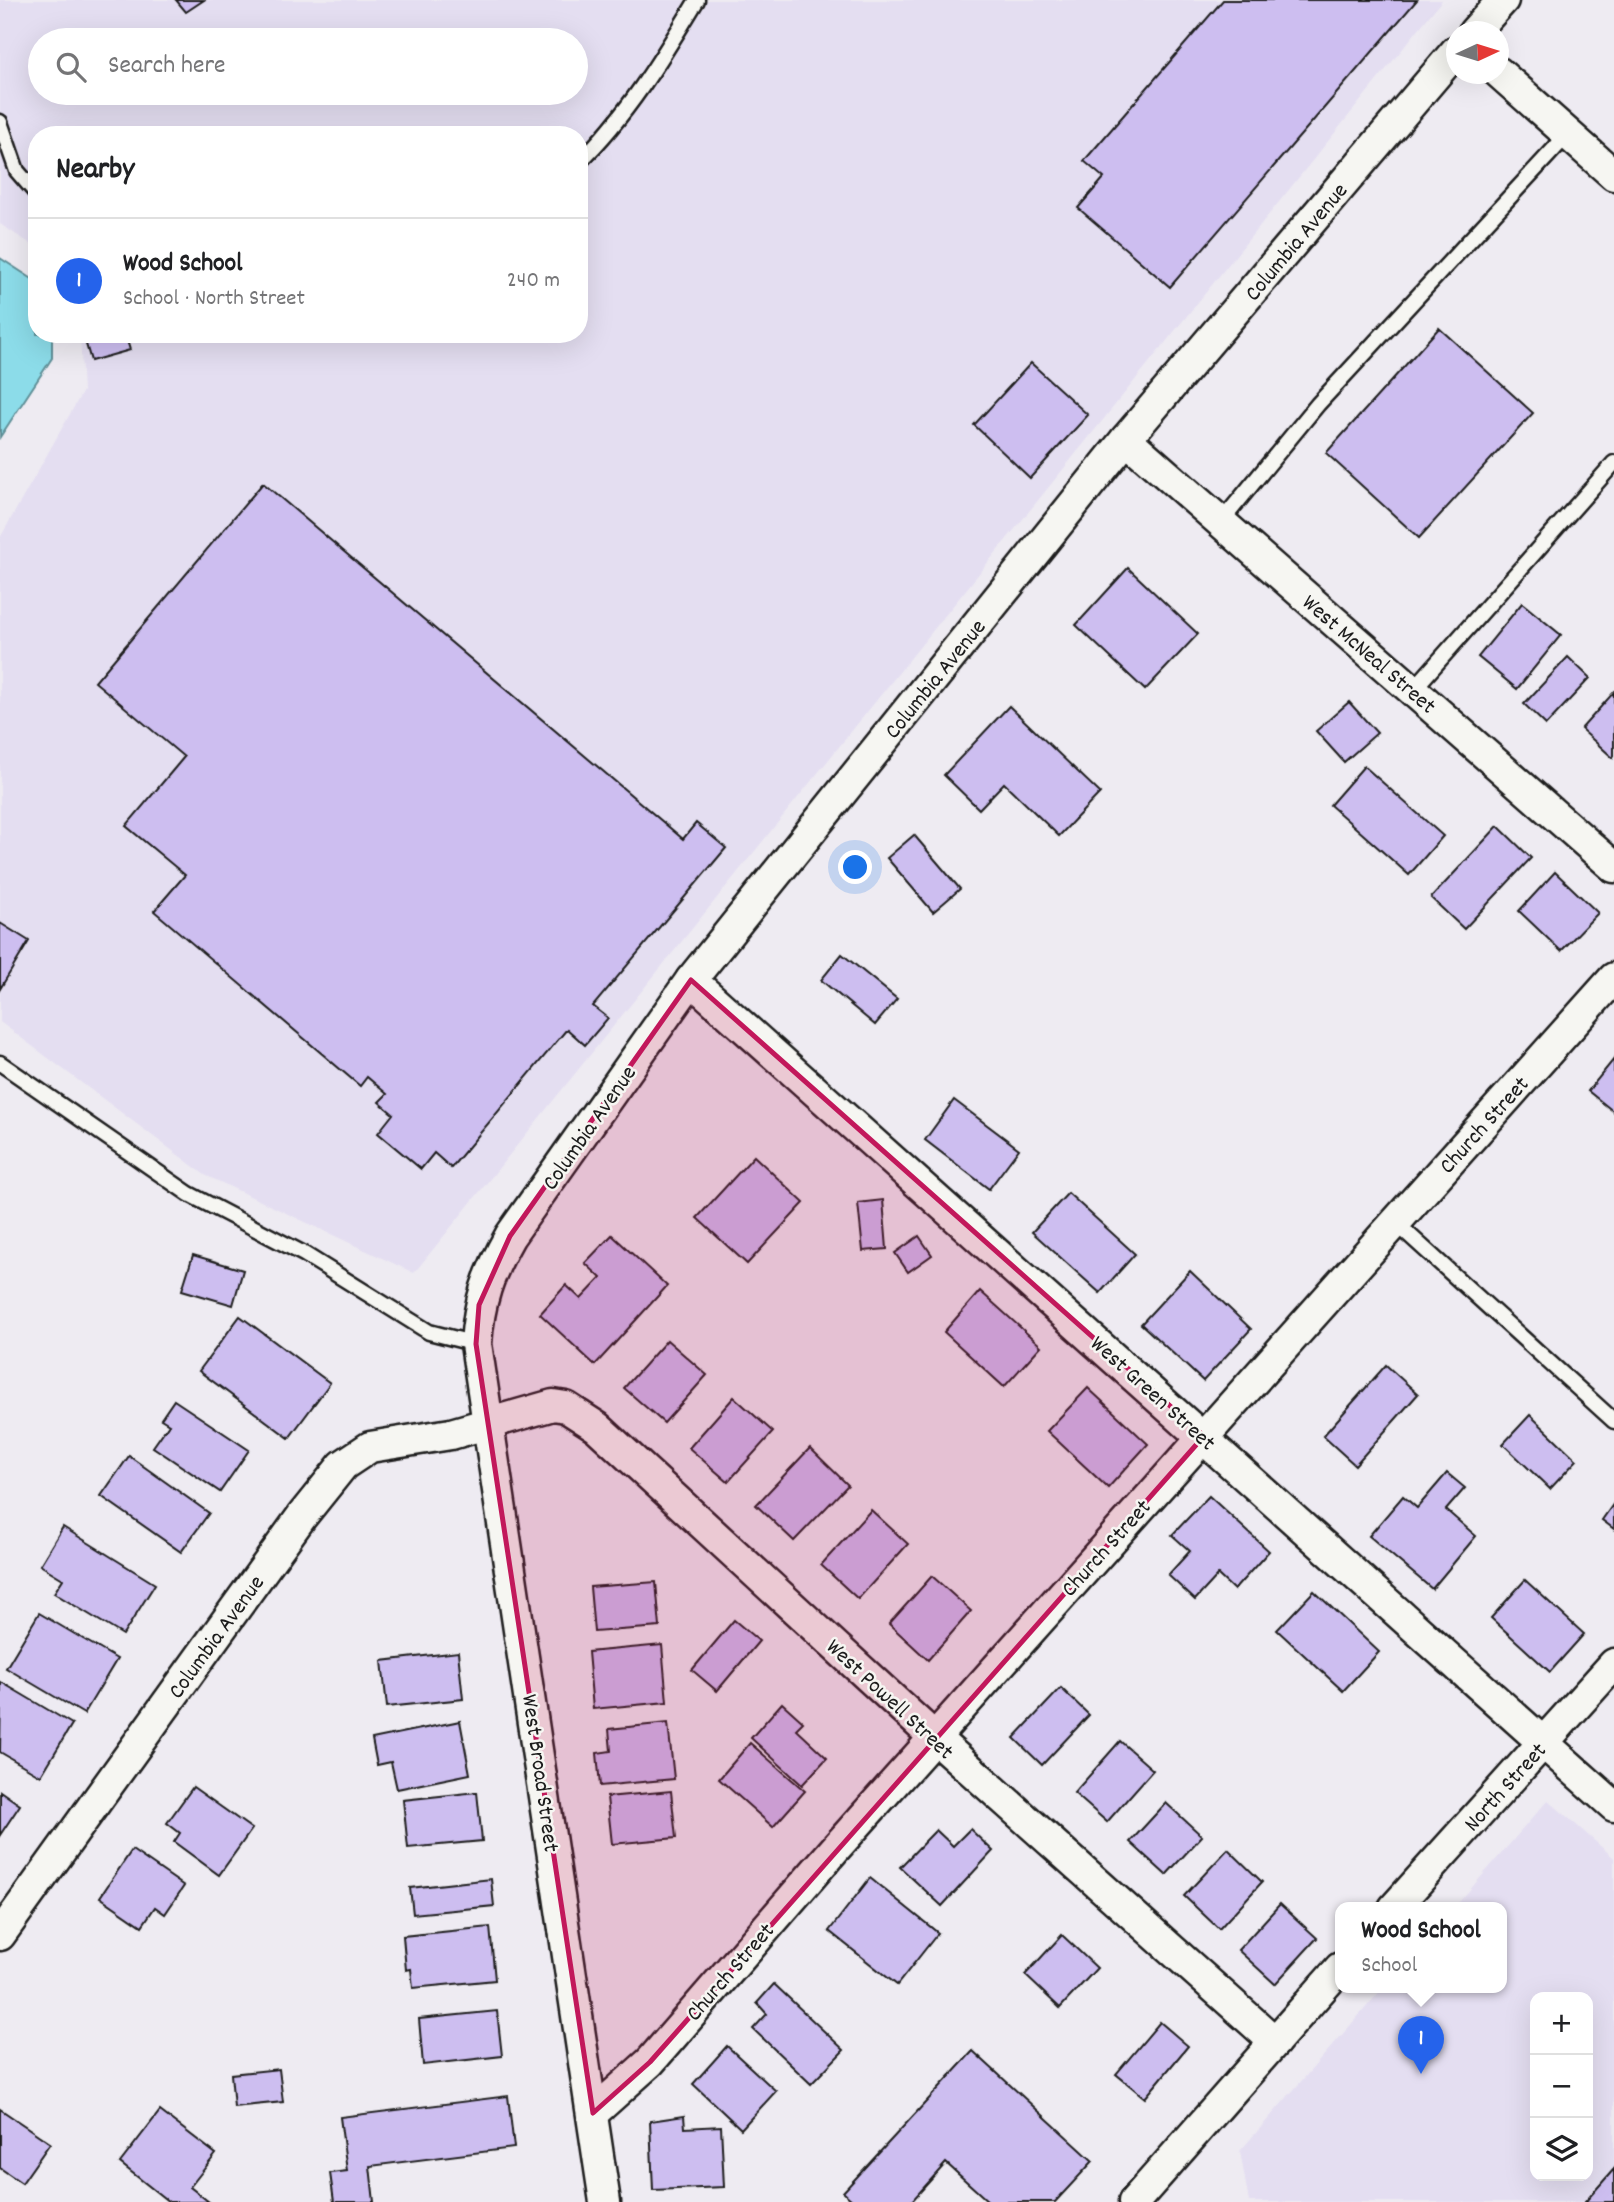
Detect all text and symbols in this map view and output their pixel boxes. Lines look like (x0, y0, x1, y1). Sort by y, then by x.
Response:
north arrow (1446, 21, 1509, 84)
search box (28, 28, 588, 105)
icon: search (52, 48, 90, 86)
text: Search here (108, 48, 226, 85)
text: Nearby (56, 150, 134, 193)
street label: Columbia Avenue (1238, 177, 1357, 310)
text: Wood School (123, 246, 242, 283)
text: 1 (76, 265, 82, 298)
text: 240 m (507, 265, 560, 298)
text: School · North Street (123, 283, 305, 316)
street label: West McNeal Street (1293, 588, 1442, 723)
street label: Columbia Avenue (878, 613, 995, 747)
your location (838, 850, 872, 884)
street label: Columbia Avenue (535, 1060, 646, 1198)
street label: Church Street (1433, 1070, 1538, 1182)
street label: West Green Street (1082, 1329, 1222, 1460)
street label: Church Street (1055, 1493, 1160, 1605)
street label: Columbia Avenue (162, 1569, 274, 1707)
street label: West Powell Street (817, 1632, 960, 1769)
street label: West Broad Street (511, 1692, 566, 1855)
street label: North Street (1457, 1736, 1556, 1840)
popup (1335, 1902, 1507, 1993)
text: Wood School (1361, 1913, 1481, 1950)
street label: Church Street (679, 1917, 784, 2030)
text: School (1361, 1950, 1417, 1983)
map controls (1530, 1992, 1593, 2181)
button: + (1530, 1992, 1593, 2055)
pin: 1 (1398, 2016, 1444, 2074)
button: − (1530, 2055, 1593, 2118)
button: layers (1530, 2118, 1593, 2181)

